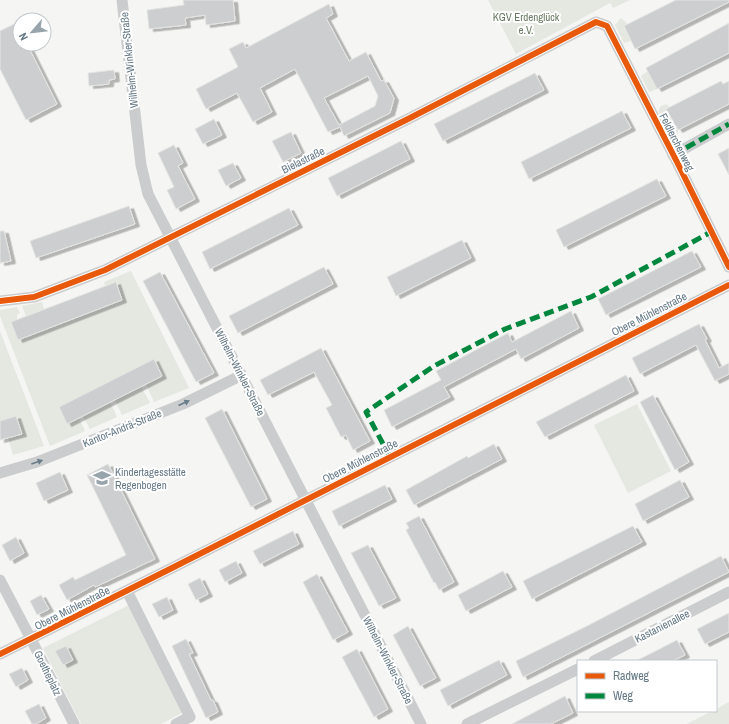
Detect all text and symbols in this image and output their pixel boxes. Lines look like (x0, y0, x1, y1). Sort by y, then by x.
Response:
park label: KGV Erdenglück e.V. (493, 10, 560, 37)
street label: Wilhelm-Winkler-Straße (117, 11, 141, 109)
north arrow (12, 12, 52, 52)
text: N (15, 31, 31, 43)
street label: Feldlerchenweg (656, 111, 698, 173)
street label: Bielastraße (279, 144, 327, 176)
street label: Obere Mühlenstraße (609, 289, 689, 339)
street label: Wilhelm-Winkler-Straße (212, 326, 268, 418)
one-way arrow (178, 400, 190, 406)
street label: Kantor-Andrä-Straße (81, 406, 163, 450)
street label: Obere Mühlenstraße (320, 436, 400, 486)
one-way arrow (32, 458, 44, 464)
place label: Kindertagesstätte Regenbogen (115, 465, 186, 492)
school or university icon: Kindertagesstätte Regenbogen (92, 468, 112, 488)
street label: Obere Mühlenstraße (32, 583, 112, 633)
street label: Kastanienallee (632, 606, 692, 646)
street label: Wilhelm-Winkler-Straße (360, 614, 416, 706)
street label: Goetheplatz (31, 648, 65, 698)
legend (577, 660, 717, 712)
text: Radweg (613, 668, 650, 684)
text: Weg (613, 688, 634, 704)

